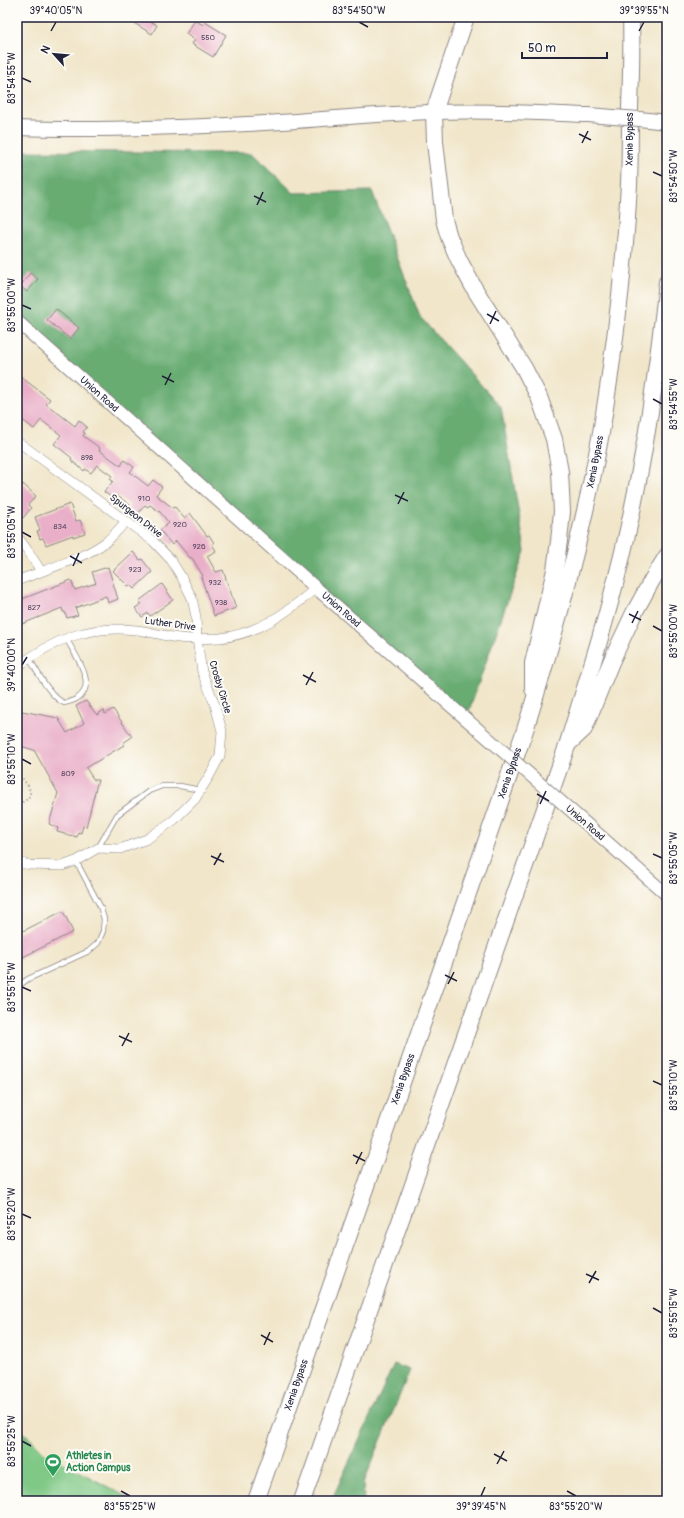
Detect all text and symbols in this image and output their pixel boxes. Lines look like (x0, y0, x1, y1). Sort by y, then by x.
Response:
text: 39°40'05"N (30, 5, 83, 17)
text: 83°54'50"W (332, 5, 386, 17)
text: 39°39'55"N (619, 5, 669, 17)
house number: 550 (201, 33, 216, 42)
north arrow (34, 34, 74, 74)
scale bar (522, 34, 607, 60)
text: 50 m (528, 41, 556, 56)
text: N (38, 43, 53, 56)
text: 83°54'55"W (6, 52, 18, 104)
street label: Xenia Bypass (624, 112, 636, 166)
text: 83°54'50"W (668, 149, 680, 203)
text: 83°55'00"W (6, 278, 18, 332)
street label: Union Road (77, 374, 121, 415)
text: 83°54'55"W (668, 378, 680, 430)
street label: Xenia Bypass (584, 434, 606, 489)
house number: 898 (81, 453, 93, 462)
street label: Spurgeon Drive (107, 492, 165, 540)
house number: 910 (138, 494, 151, 503)
text: 83°55'05"W (6, 505, 18, 558)
house number: 920 (173, 520, 188, 529)
house number: 834 (53, 522, 67, 531)
house number: 926 (192, 542, 206, 551)
house number: 923 (129, 565, 142, 574)
house number: 932 (208, 578, 222, 587)
street label: Union Road (319, 590, 363, 630)
house number: 938 (215, 598, 227, 607)
house number: 827 (28, 603, 41, 612)
text: 83°55'00"W (668, 604, 680, 658)
street label: Luther Drive (144, 614, 196, 634)
text: 39°40'00"N (6, 638, 18, 692)
street label: Crosby Circle (206, 659, 234, 715)
text: 83°55'10"W (6, 733, 18, 785)
street label: Xenia Bypass (496, 746, 525, 800)
house number: 809 (61, 769, 75, 778)
street label: Union Road (563, 803, 607, 843)
text: 83°55'05"W (668, 831, 680, 884)
text: 83°55'15"W (6, 962, 18, 1012)
street label: Xenia Bypass (389, 1051, 418, 1106)
text: 83°55'10"W (668, 1059, 680, 1111)
text: 83°55'20"W (6, 1187, 18, 1240)
text: 83°55'15"W (668, 1288, 680, 1338)
street label: Xenia Bypass (282, 1357, 311, 1412)
text: 83°55'25"W (6, 1415, 18, 1467)
place label: Athletes in Action Campus (66, 1450, 131, 1474)
sports icon: Athletes in Action Campus (43, 1452, 63, 1477)
text: 83°55'25"W (104, 1501, 156, 1513)
text: 39°39'45"N (456, 1501, 506, 1513)
text: 83°55'20"W (550, 1501, 603, 1513)

